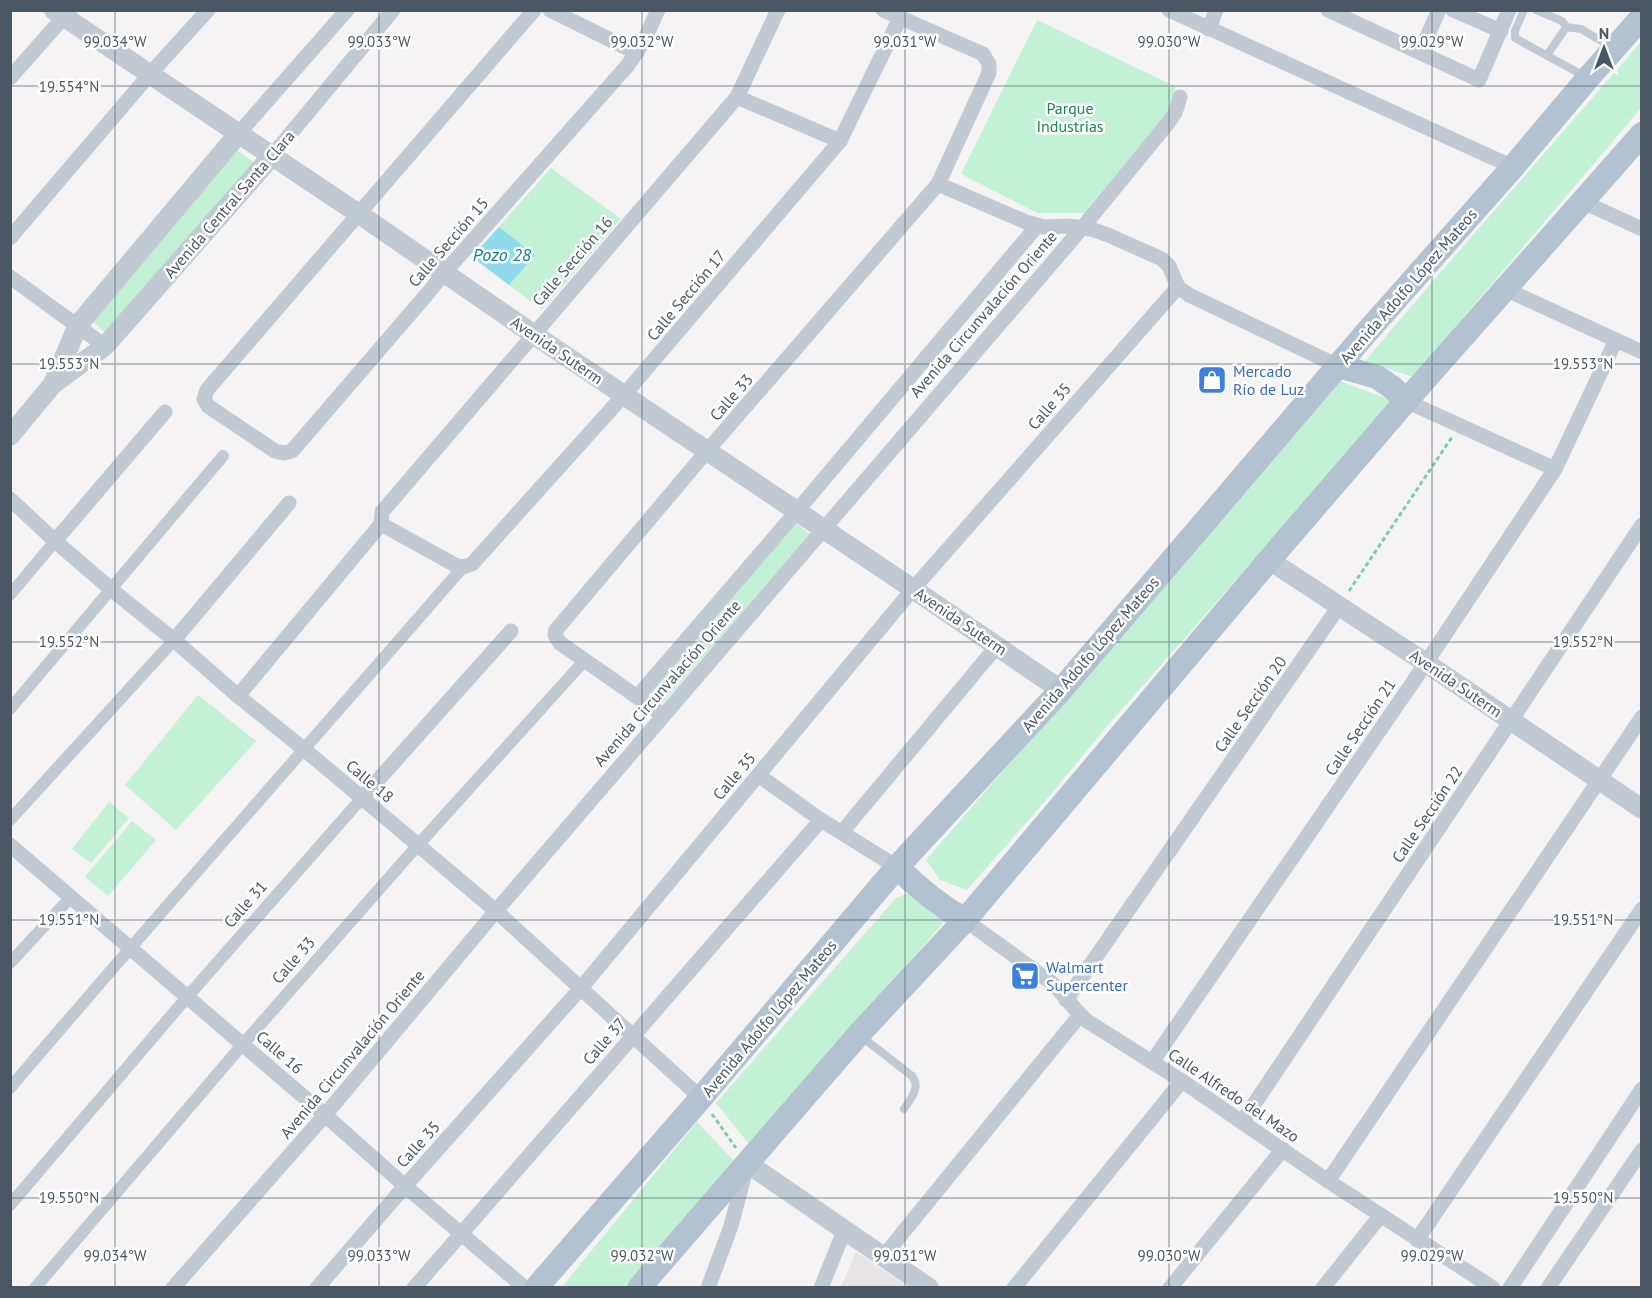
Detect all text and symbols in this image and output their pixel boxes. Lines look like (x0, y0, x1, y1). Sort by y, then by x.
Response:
north arrow (1574, 18, 1634, 78)
text: N (1599, 23, 1609, 43)
text: 99.034°W (84, 32, 147, 51)
text: 99.033°W (348, 32, 411, 51)
text: 99.032°W (611, 32, 674, 51)
text: 99.031°W (874, 32, 937, 51)
text: 99.030°W (1138, 32, 1201, 51)
text: 99.029°W (1401, 32, 1464, 51)
text: 19.554°N (39, 77, 99, 96)
park label: Parque Industrias (1036, 98, 1104, 136)
street label: Avenida Central Santa Clara (159, 126, 299, 282)
street label: Calle Sección 15 (404, 193, 492, 291)
street label: Avenida Adolfo López Mateos (1335, 204, 1481, 368)
street label: Calle Sección 16 (528, 212, 616, 310)
street label: Avenida Circunvalación Oriente (905, 227, 1061, 401)
water label: Pozo 28 (473, 243, 532, 266)
street label: Calle Sección 17 (642, 246, 730, 344)
street label: Avenida Suterm (507, 312, 607, 388)
text: 19.553°N (39, 354, 99, 373)
text: 19.553°N (1553, 354, 1613, 373)
place label: Mercado Río de Luz (1233, 361, 1304, 399)
shop icon: Mercado Río de Luz (1196, 364, 1228, 396)
street label: Calle 33 (705, 369, 757, 425)
street label: Calle 35 (1023, 378, 1075, 434)
street label: Avenida Adolfo López Mateos (1017, 572, 1163, 736)
street label: Avenida Suterm (911, 583, 1011, 659)
street label: Avenida Circunvalación Oriente (589, 596, 745, 770)
text: 19.552°N (39, 632, 99, 651)
text: 19.552°N (1553, 632, 1613, 651)
street label: Avenida Suterm (1406, 645, 1506, 721)
street label: Calle Sección 20 (1210, 652, 1291, 756)
street label: Calle Sección 21 (1320, 675, 1400, 779)
street label: Calle 35 (708, 748, 760, 804)
street label: Calle 18 (342, 755, 398, 807)
street label: Calle Sección 22 (1387, 762, 1467, 866)
street label: Calle 31 (219, 876, 271, 932)
text: 19.551°N (39, 910, 99, 929)
text: 19.551°N (1553, 910, 1613, 929)
street label: Calle 33 (267, 932, 319, 988)
street label: Avenida Adolfo López Mateos (697, 935, 841, 1101)
place label: Walmart Supercenter (1046, 957, 1128, 995)
supermarket icon: Walmart Supercenter (1009, 960, 1041, 992)
street label: Avenida Circunvalación Oriente (276, 966, 428, 1142)
street label: Calle 37 (578, 1013, 630, 1069)
street label: Calle 16 (252, 1026, 308, 1078)
street label: Calle Alfredo del Mazo (1165, 1044, 1303, 1146)
street label: Calle 35 (392, 1117, 444, 1171)
text: 19.550°N (39, 1188, 99, 1207)
text: 19.550°N (1553, 1188, 1613, 1207)
text: 99.034°W (84, 1246, 147, 1265)
text: 99.033°W (348, 1246, 411, 1265)
text: 99.032°W (611, 1246, 674, 1265)
text: 99.031°W (874, 1246, 937, 1265)
text: 99.030°W (1138, 1246, 1201, 1265)
text: 99.029°W (1401, 1246, 1464, 1265)

